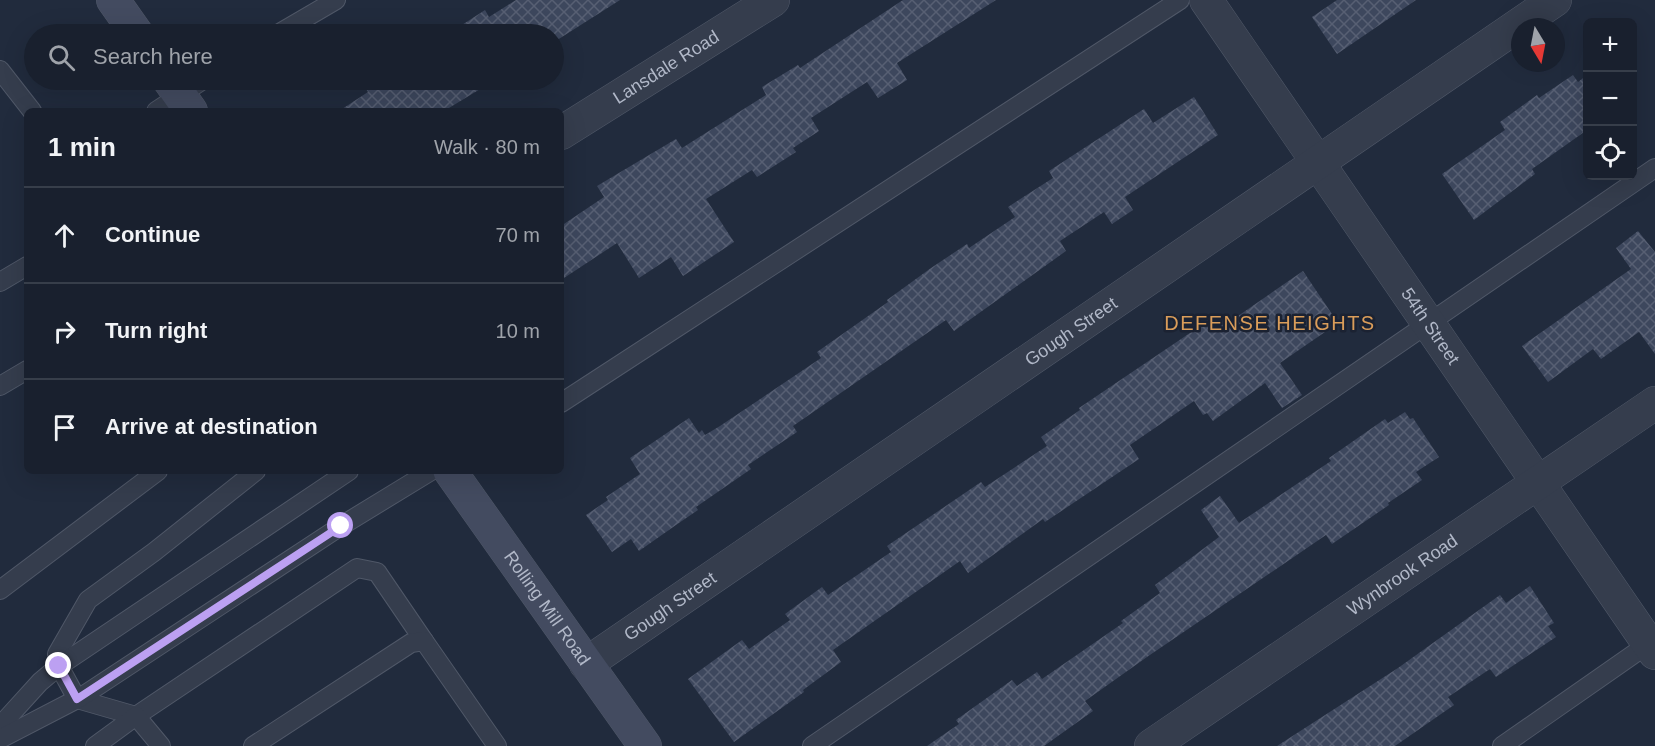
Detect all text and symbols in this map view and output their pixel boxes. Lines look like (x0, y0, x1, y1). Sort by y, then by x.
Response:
north arrow (1511, 18, 1565, 72)
map controls (1583, 18, 1637, 180)
button: + (1583, 18, 1637, 72)
search box (24, 24, 564, 90)
street label: Lansdale Road (609, 26, 723, 108)
icon: search (45, 41, 78, 74)
text: Search here (93, 44, 213, 69)
button: − (1583, 72, 1637, 126)
button: locate (1583, 126, 1637, 180)
text: 1 min (48, 132, 116, 162)
text: Walk · 80 m (434, 136, 540, 158)
icon: ahead (48, 219, 81, 252)
text: Continue (105, 222, 200, 247)
text: 70 m (496, 224, 540, 246)
street label: 54th Street (1397, 284, 1464, 368)
street label: Gough Street (1021, 293, 1121, 370)
district label: DEFENSE HEIGHTS (1164, 312, 1376, 334)
icon: right (48, 315, 81, 348)
text: Turn right (105, 318, 207, 343)
text: 10 m (496, 320, 540, 342)
icon: arrive (48, 411, 81, 444)
text: Arrive at destination (105, 414, 318, 439)
route start (327, 512, 353, 538)
street label: Wynbrook Road (1343, 530, 1461, 620)
street label: Rolling Mill Road (500, 547, 594, 669)
street label: Gough Street (620, 568, 720, 645)
route end (45, 652, 71, 678)

